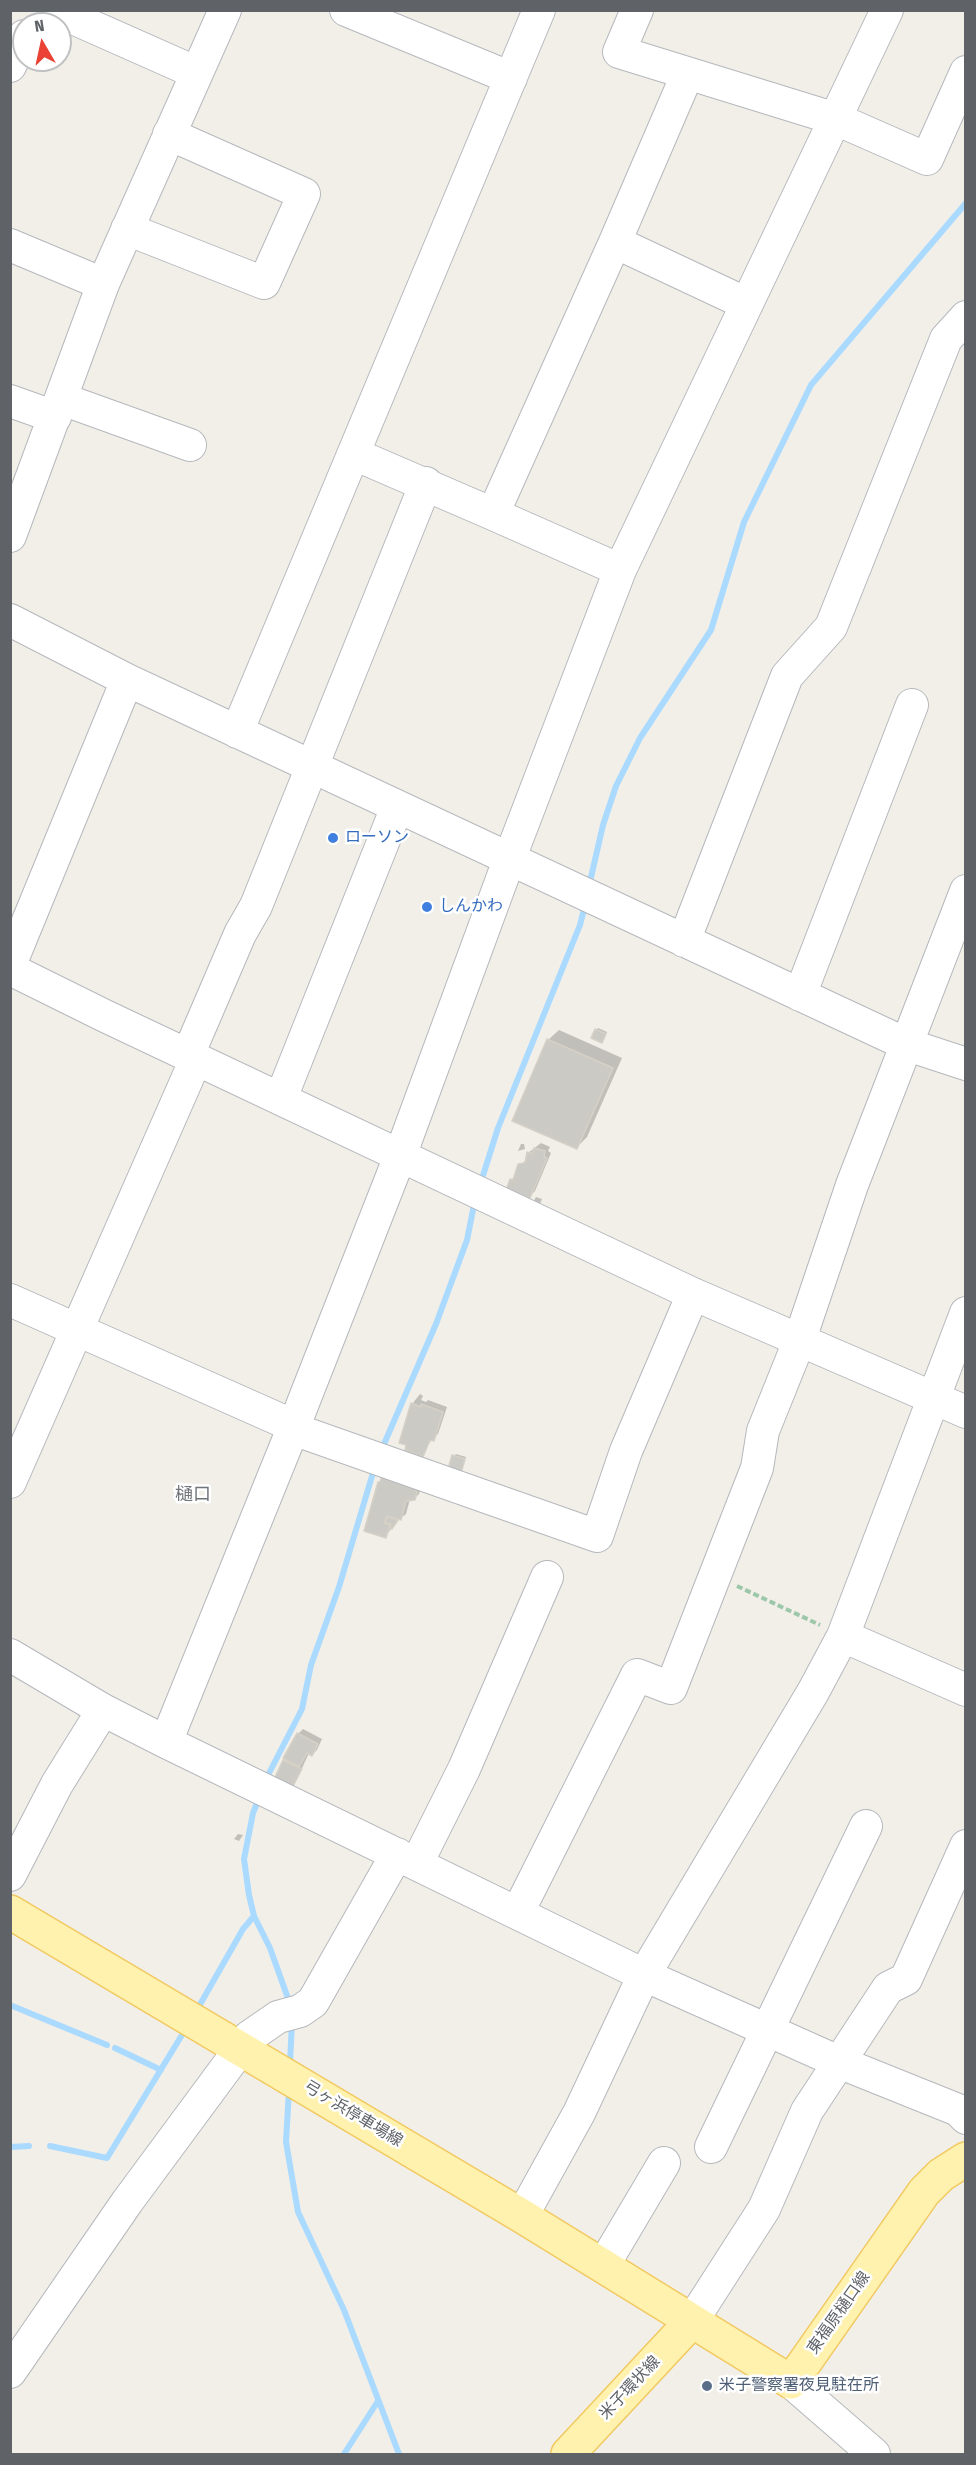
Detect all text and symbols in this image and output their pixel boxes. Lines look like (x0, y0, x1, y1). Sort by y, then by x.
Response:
north arrow (12, 12, 72, 72)
text: N (33, 16, 46, 36)
place label: ローソン (345, 828, 409, 848)
marker: ローソン (326, 831, 340, 845)
place label: しんかわ (439, 897, 503, 917)
marker: しんかわ (420, 900, 434, 914)
district label: 樋口 (175, 1484, 211, 1506)
street label: 弓ヶ浜停車場線 (300, 2077, 406, 2151)
street label: 東福原樋口線 (804, 2268, 874, 2358)
street label: 米子環状線 (596, 2352, 664, 2424)
place label: 米子警察署夜見駐在所 (719, 2376, 879, 2396)
marker: 米子警察署夜見駐在所 (700, 2379, 714, 2393)

